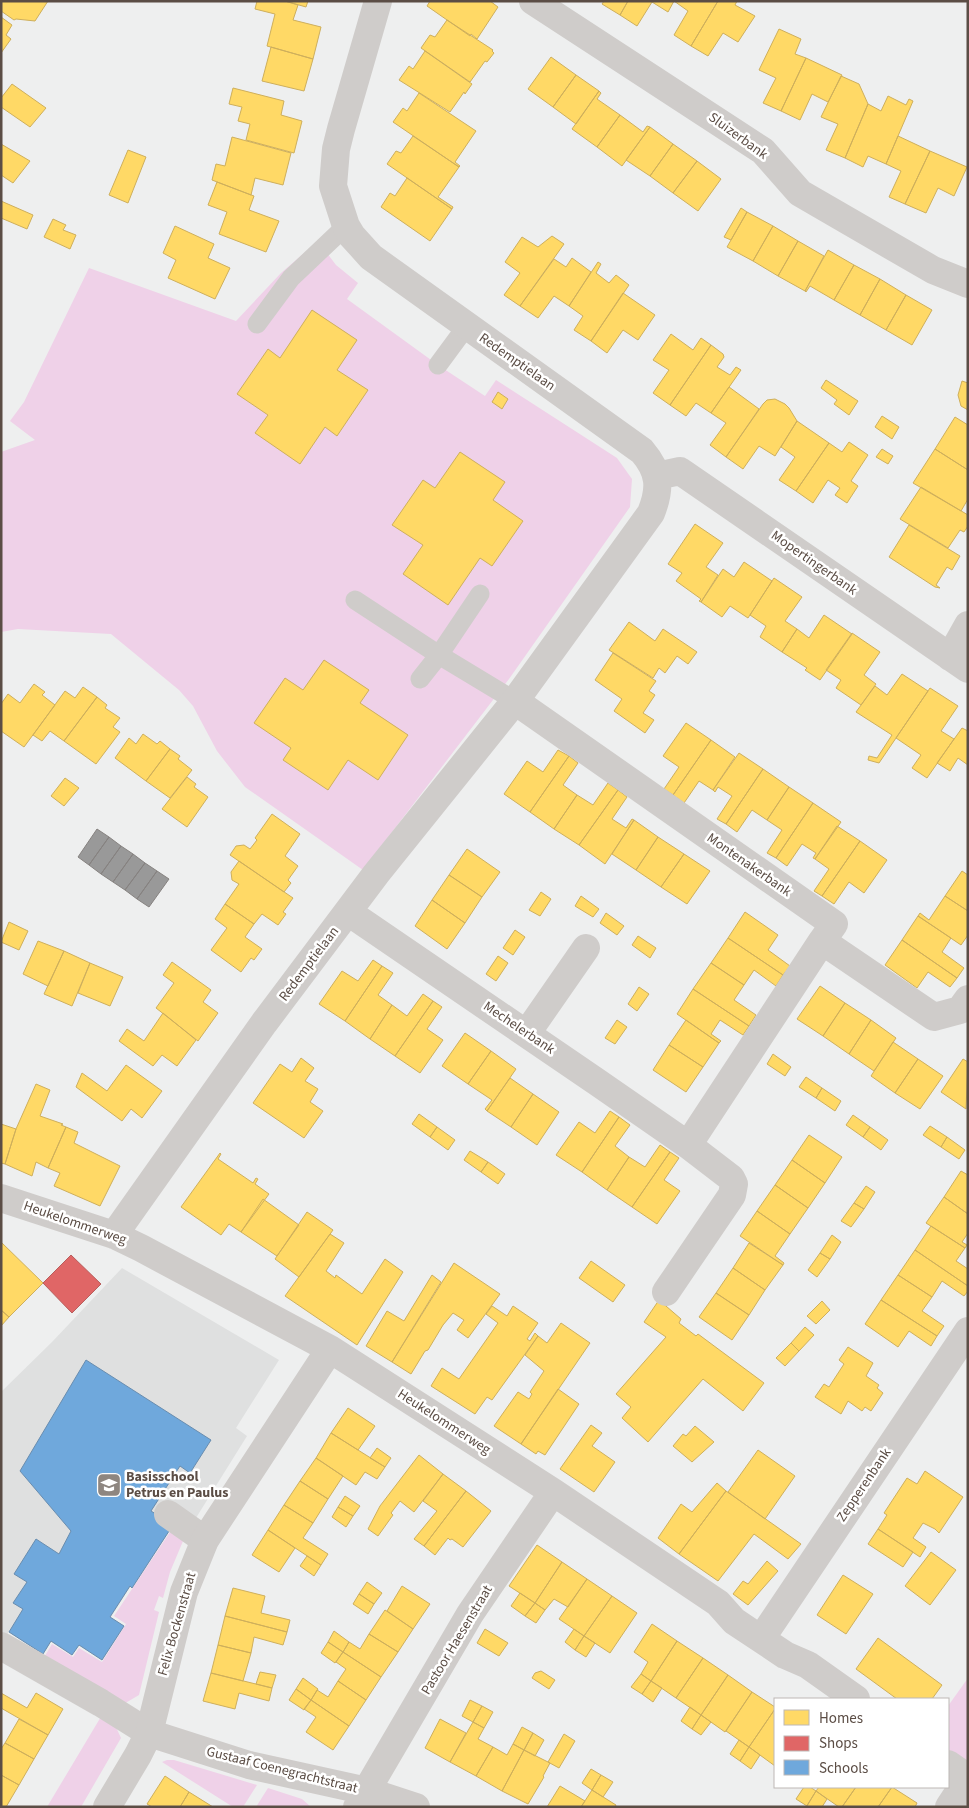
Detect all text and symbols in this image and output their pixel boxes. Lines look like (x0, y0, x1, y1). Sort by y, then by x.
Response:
street label: Sluizerbank (704, 108, 772, 164)
street label: Redemptielaan (475, 328, 559, 396)
street label: Mopertingerbank (767, 526, 861, 600)
street label: Montenakerbank (703, 828, 795, 902)
street label: Redemptielaan (274, 922, 344, 1006)
street label: Mechelerbank (479, 997, 559, 1059)
street label: Heukelommerweg (21, 1196, 129, 1250)
street label: Heukelommerweg (393, 1384, 495, 1460)
street label: Zepperenbank (832, 1444, 896, 1526)
place label: Basisschool Petrus en Paulus (126, 1467, 228, 1503)
school or university icon: Basisschool Petrus en Paulus (96, 1472, 122, 1498)
street label: Felix Bockenstraat (153, 1570, 201, 1678)
street label: Pastoor Haesenstraat (416, 1581, 498, 1698)
legend (774, 1698, 949, 1788)
text: Homes (819, 1708, 863, 1729)
text: Shops (819, 1733, 858, 1754)
street label: Gustaaf Coenegrachtstraat (204, 1742, 360, 1799)
text: Schools (819, 1758, 868, 1779)

